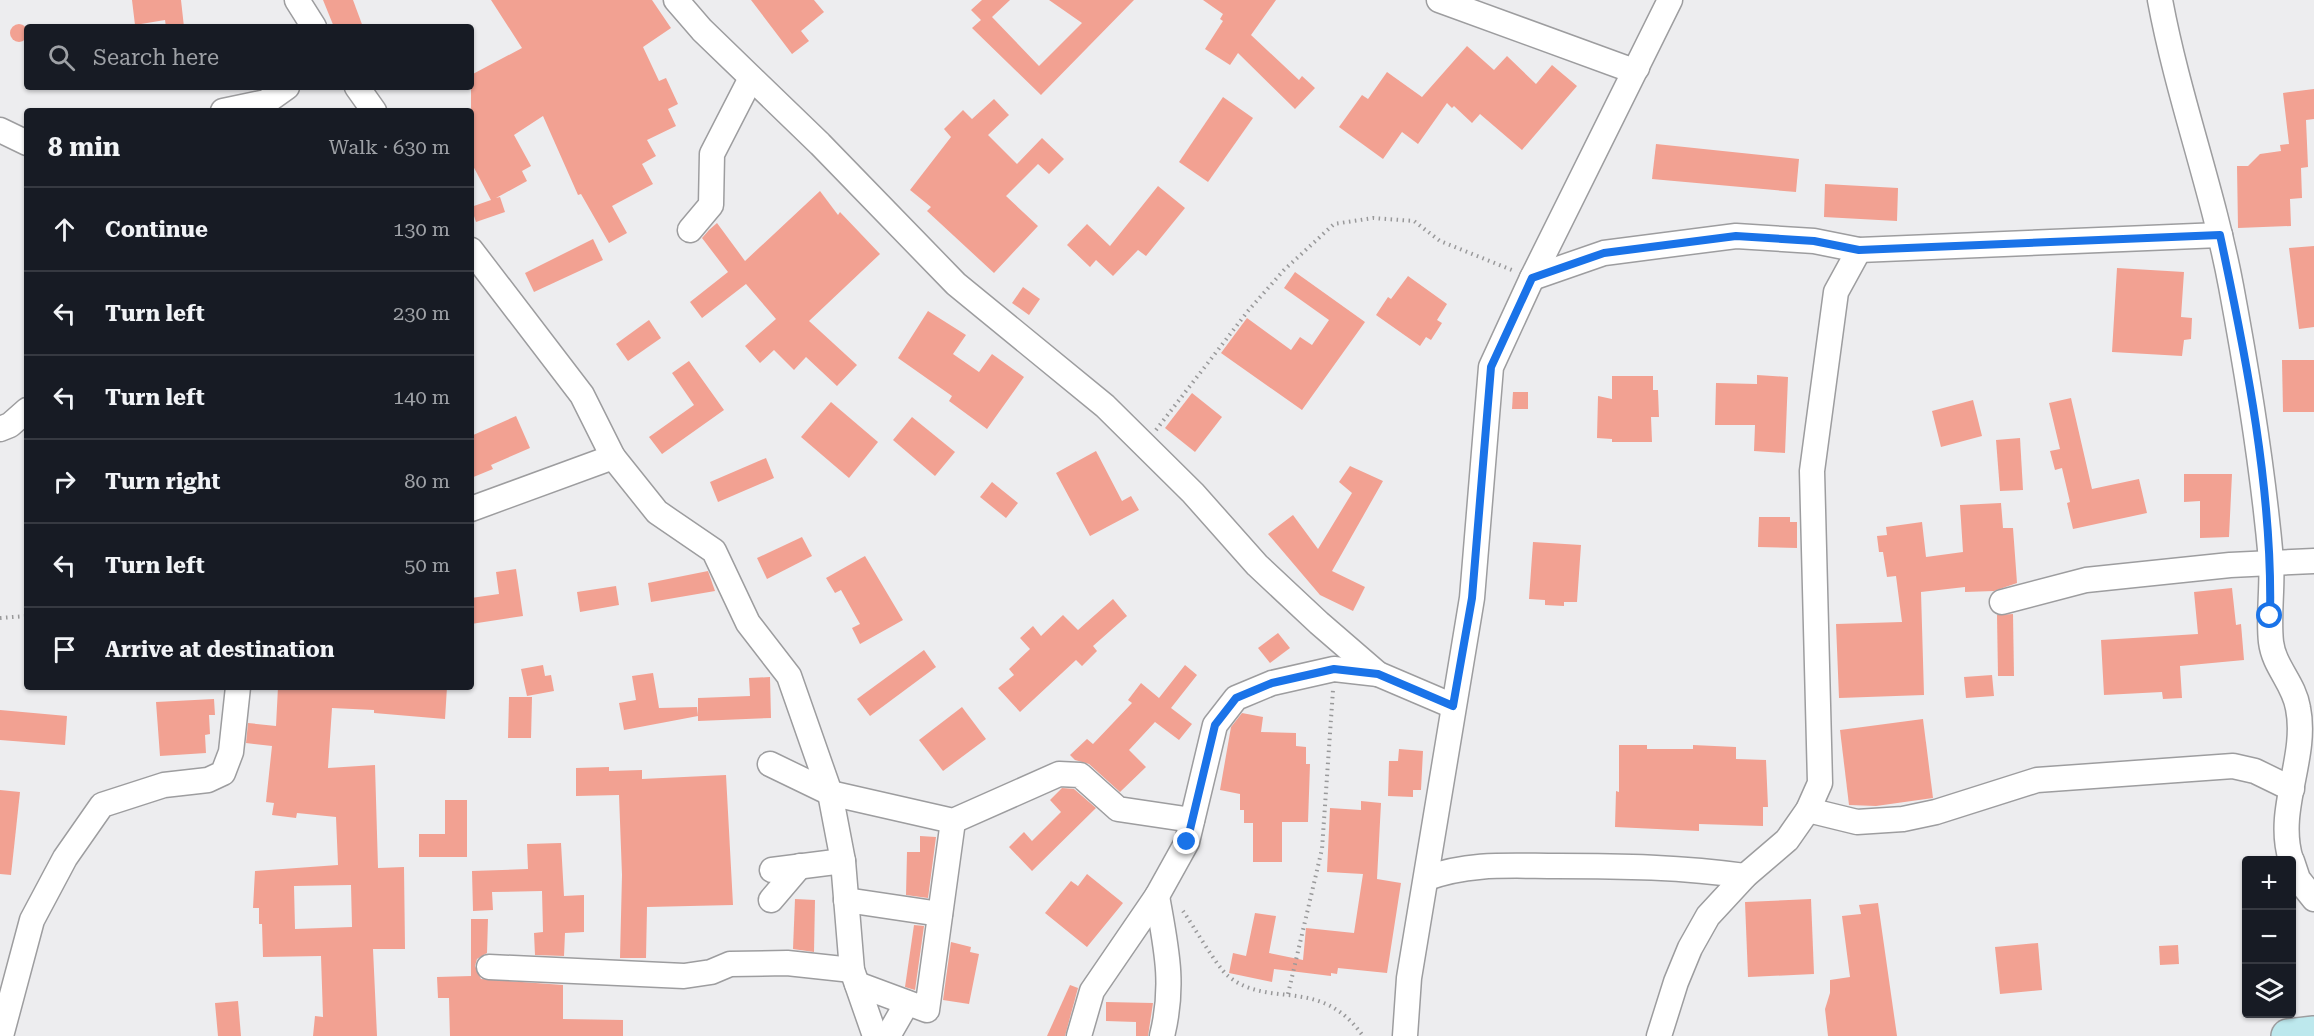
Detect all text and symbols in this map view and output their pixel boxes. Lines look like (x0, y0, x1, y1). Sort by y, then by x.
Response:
search box (24, 24, 474, 90)
icon: search (45, 41, 78, 74)
text: Search here (93, 45, 219, 70)
text: 8 min (48, 132, 120, 162)
text: Walk · 630 m (329, 135, 450, 159)
icon: ahead (48, 213, 81, 246)
text: Continue (105, 217, 208, 242)
text: 130 m (393, 217, 450, 241)
icon: left (48, 297, 81, 330)
text: Turn left (105, 301, 205, 326)
text: 230 m (393, 301, 450, 325)
icon: left (48, 381, 81, 414)
text: Turn left (105, 385, 205, 410)
text: 140 m (393, 385, 450, 409)
icon: right (48, 465, 81, 498)
text: Turn right (105, 469, 220, 494)
text: 80 m (404, 469, 450, 493)
icon: left (48, 549, 81, 582)
text: Turn left (105, 553, 205, 578)
text: 50 m (404, 553, 450, 577)
route start (2256, 602, 2282, 628)
icon: arrive (48, 633, 81, 666)
text: Arrive at destination (105, 637, 334, 662)
route end (1173, 828, 1199, 854)
map controls (2242, 856, 2296, 1018)
button: + (2242, 856, 2296, 910)
button: − (2242, 910, 2296, 964)
button: layers (2242, 964, 2296, 1018)

